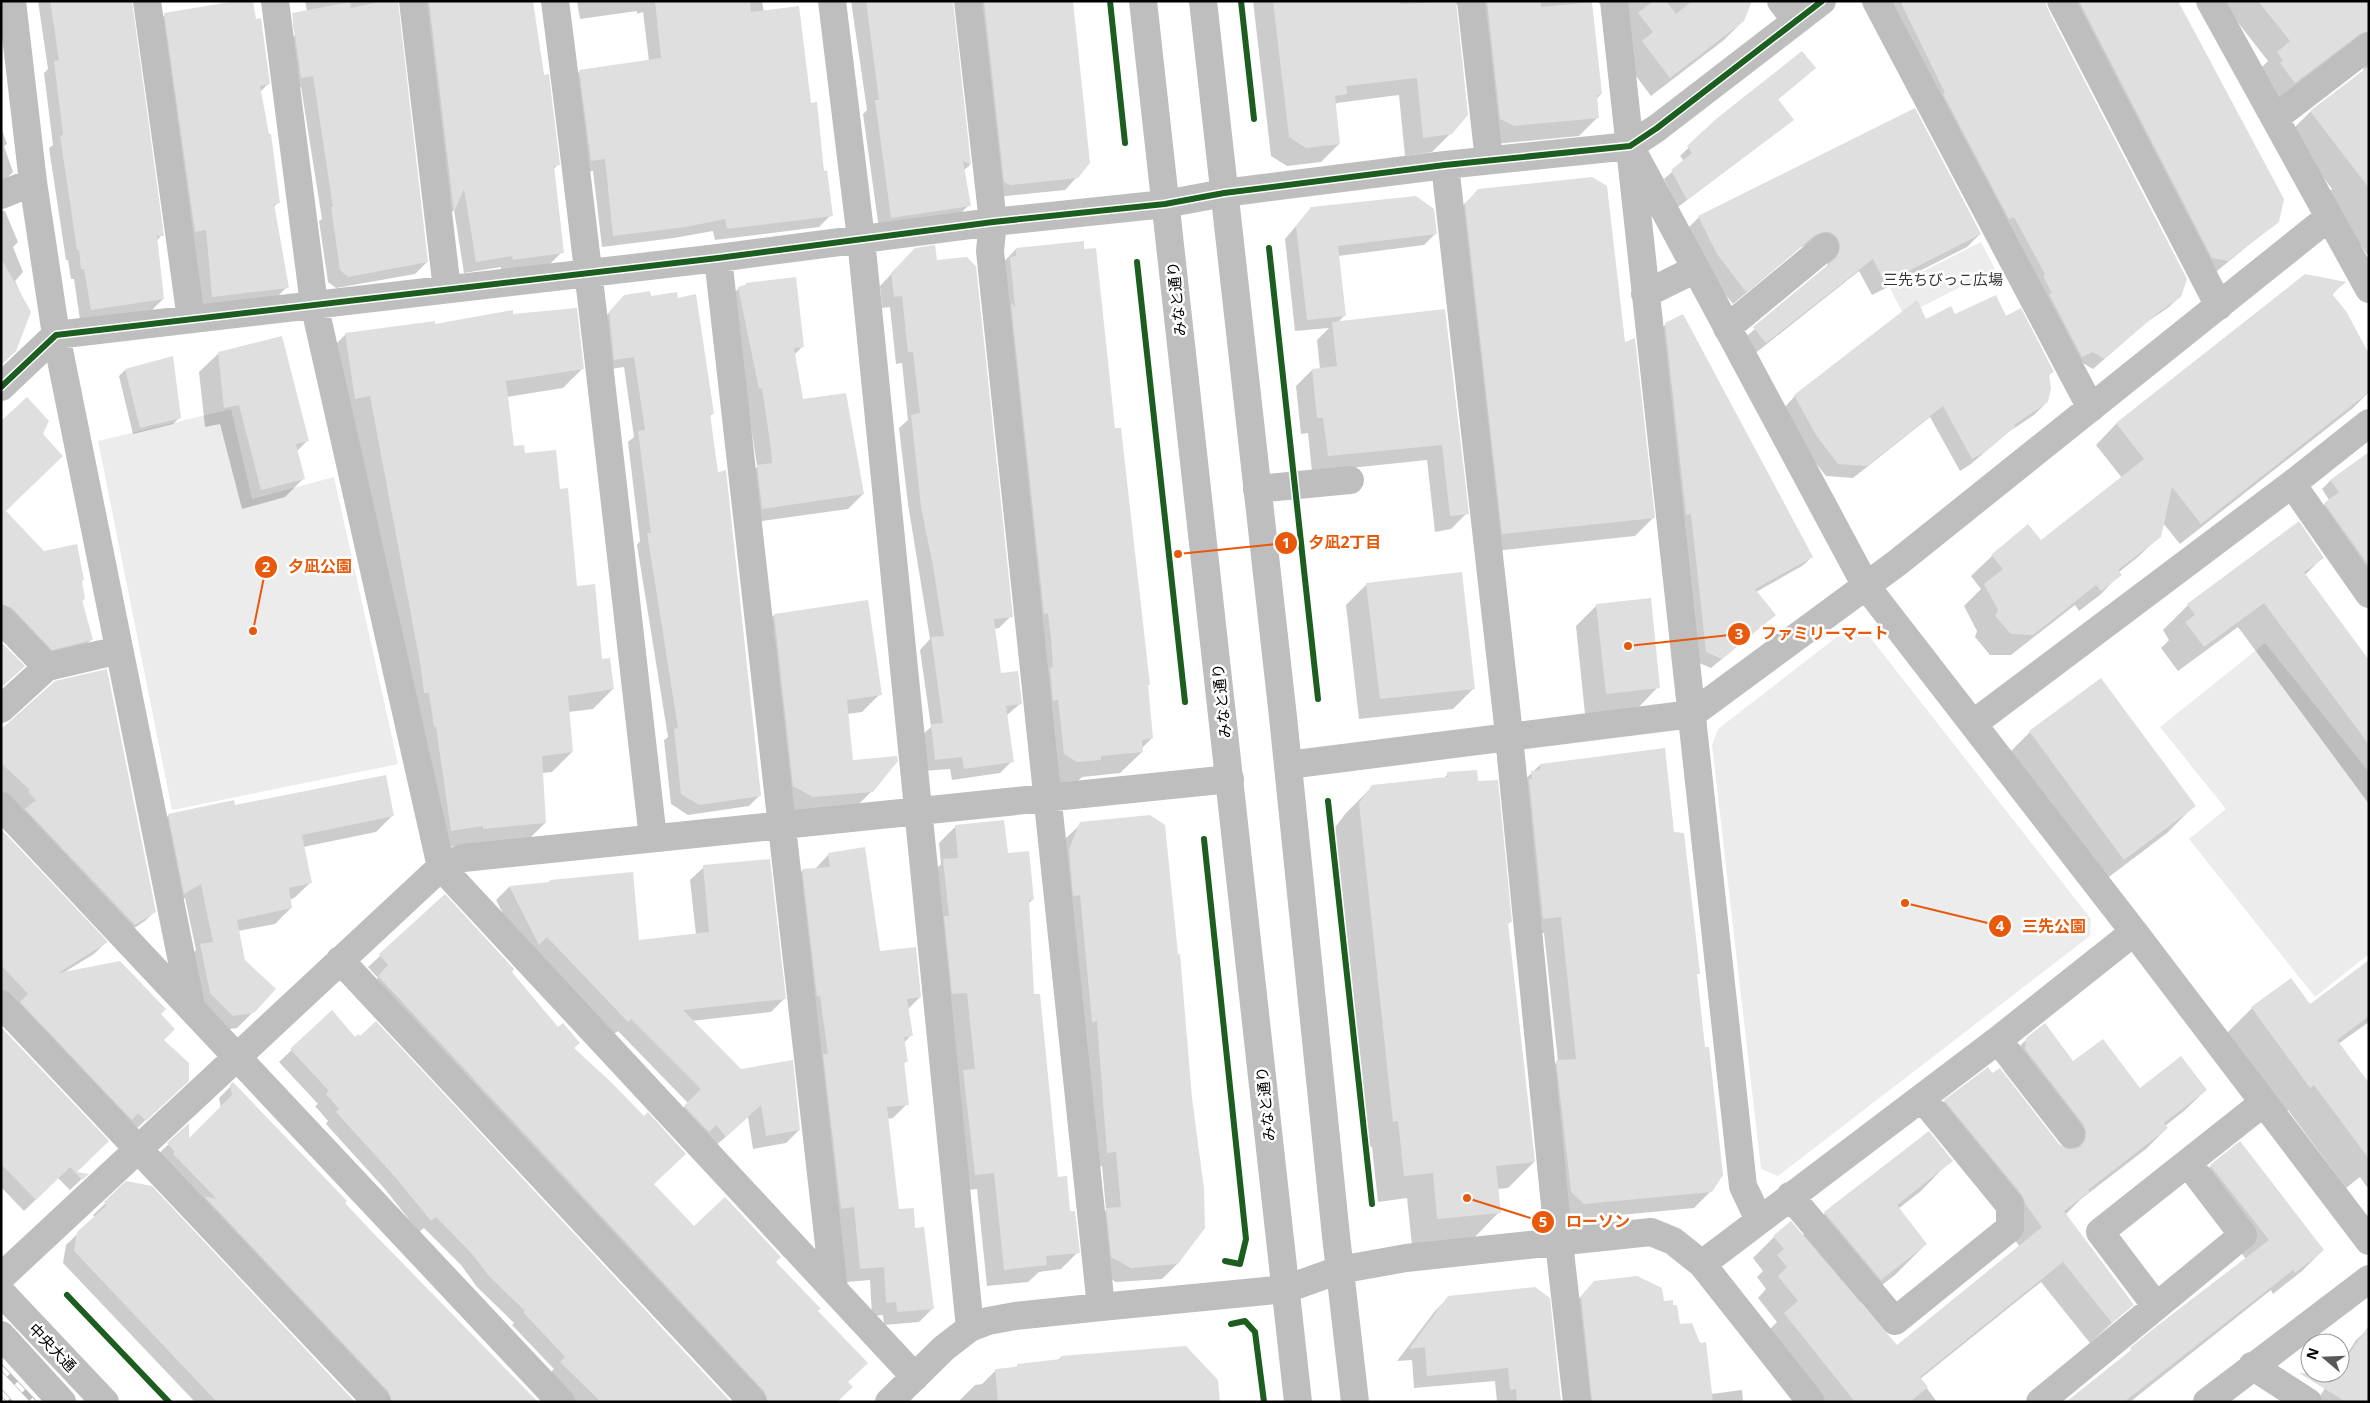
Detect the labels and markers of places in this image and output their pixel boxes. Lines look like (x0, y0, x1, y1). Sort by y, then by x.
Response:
callout: 夕凪2丁目 (1274, 527, 1392, 558)
callout: 夕凪公園 (253, 551, 362, 582)
callout: ファミリーマート (1726, 618, 1899, 649)
callout: 三先公園 (1987, 911, 2096, 942)
callout: ローソン (1531, 1206, 1640, 1237)

